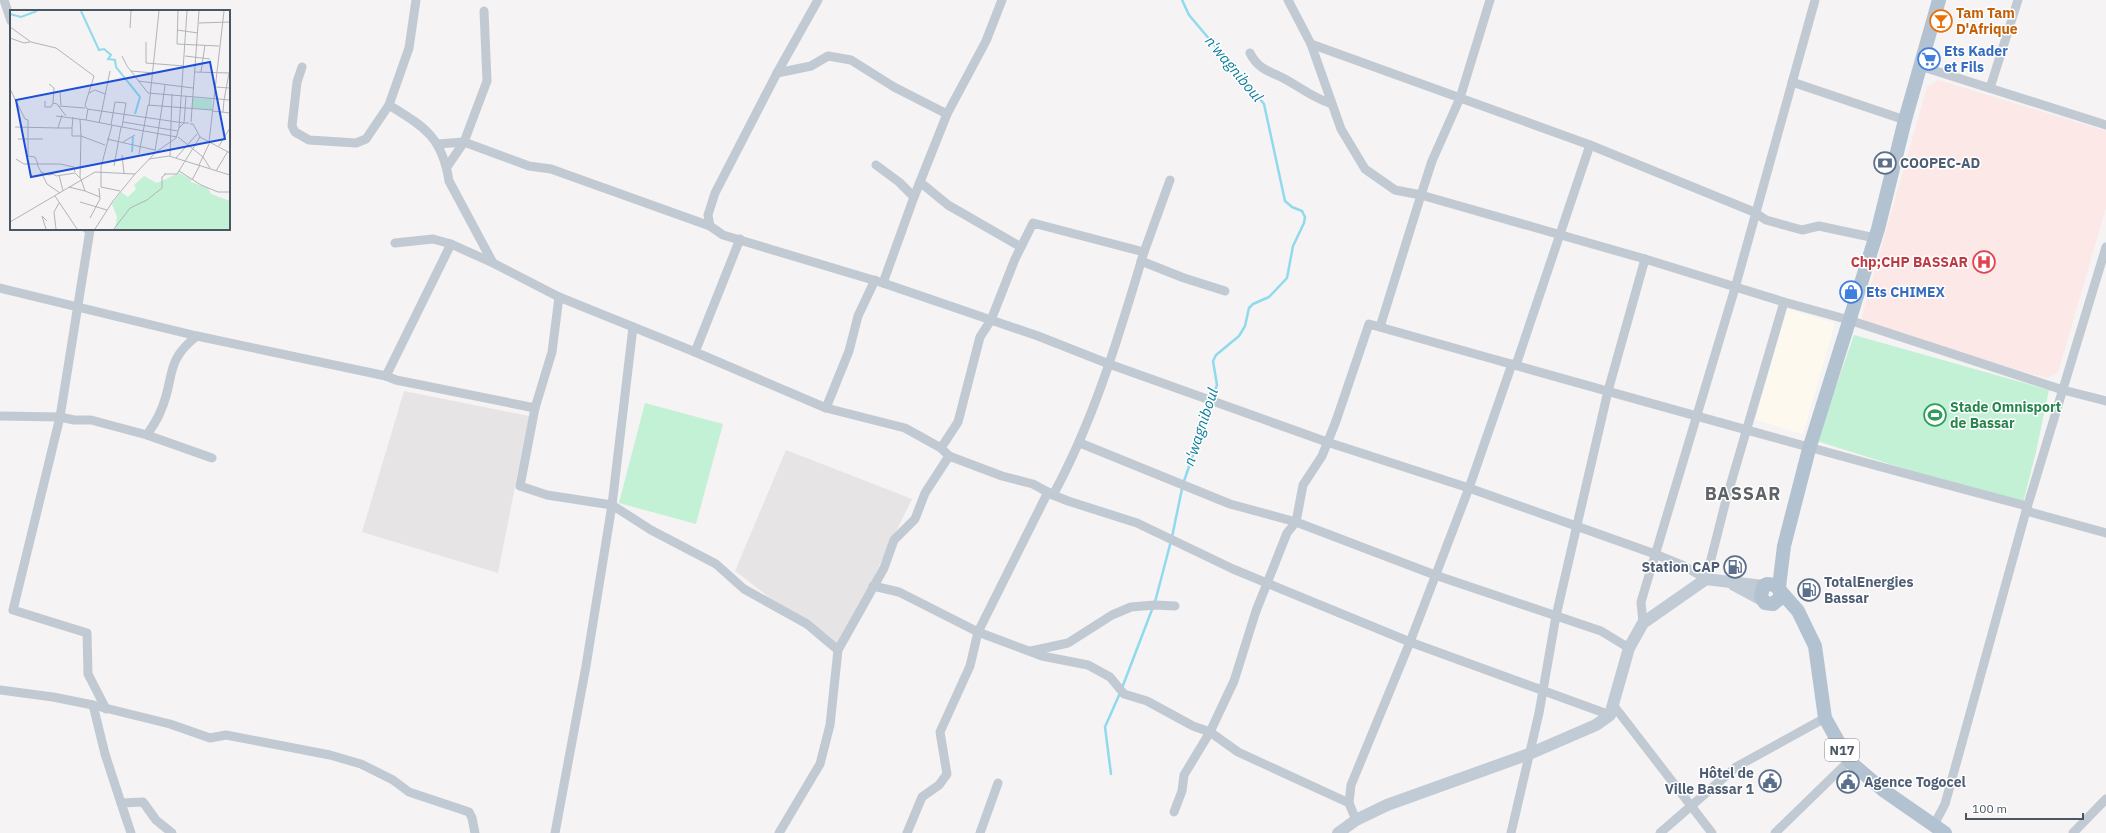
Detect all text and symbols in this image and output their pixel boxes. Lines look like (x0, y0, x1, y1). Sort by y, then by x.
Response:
place label: Tam Tam D'Afrique (1956, 4, 2018, 38)
bar icon: Tam Tam D'Afrique (1928, 8, 1954, 34)
inset map (10, 10, 230, 230)
water label: n'wagniboul (1201, 32, 1268, 106)
place label: Ets Kader et Fils (1944, 42, 2008, 76)
supermarket icon: Ets Kader et Fils (1916, 46, 1942, 72)
bank icon: COOPEC-AD (1872, 150, 1898, 176)
place label: COOPEC-AD (1900, 154, 1981, 172)
hospital icon: Chp;CHP BASSAR (1971, 249, 1997, 275)
place label: Chp;CHP BASSAR (1851, 253, 1968, 271)
shop icon: Ets CHIMEX (1838, 279, 1864, 305)
place label: Ets CHIMEX (1866, 283, 1945, 301)
water label: n'wagniboul (1179, 386, 1222, 468)
place label: Stade Omnisport de Bassar (1950, 398, 2061, 432)
sports icon: Stade Omnisport de Bassar (1922, 402, 1948, 428)
district label: BASSAR (1705, 482, 1781, 505)
fuel station icon: Station CAP (1722, 554, 1748, 580)
place label: Station CAP (1641, 558, 1720, 576)
place label: TotalEnergies Bassar (1824, 573, 1913, 607)
fuel station icon: TotalEnergies Bassar (1796, 577, 1822, 603)
road number: N17 (1825, 739, 1859, 761)
place label: Hôtel de Ville Bassar 1 (1665, 764, 1755, 798)
public building icon: Hôtel de Ville Bassar 1 (1757, 768, 1783, 794)
public building icon: Agence Togocel (1835, 769, 1861, 795)
place label: Agence Togocel (1864, 773, 1966, 791)
scale bar (1966, 795, 2083, 821)
text: 100 m (1972, 801, 2007, 816)

